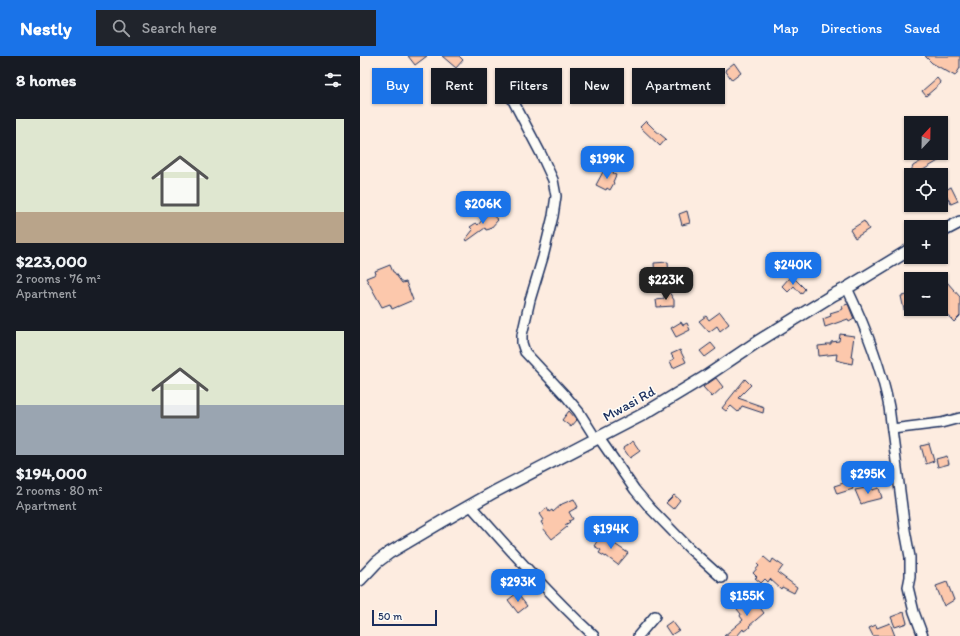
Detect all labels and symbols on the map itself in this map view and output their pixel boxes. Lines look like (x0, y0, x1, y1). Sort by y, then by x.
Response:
north arrow (904, 116, 948, 160)
pin: $199K (579, 146, 635, 180)
pin: $206K (455, 191, 511, 225)
pin: $240K (765, 252, 821, 286)
pin: $223K (638, 267, 694, 301)
street label: Mwasi Rd (600, 383, 658, 425)
pin: $295K (840, 461, 896, 495)
pin: $194K (583, 516, 639, 550)
pin: $293K (490, 569, 546, 603)
pin: $155K (719, 583, 775, 617)
scale bar (372, 608, 437, 627)

